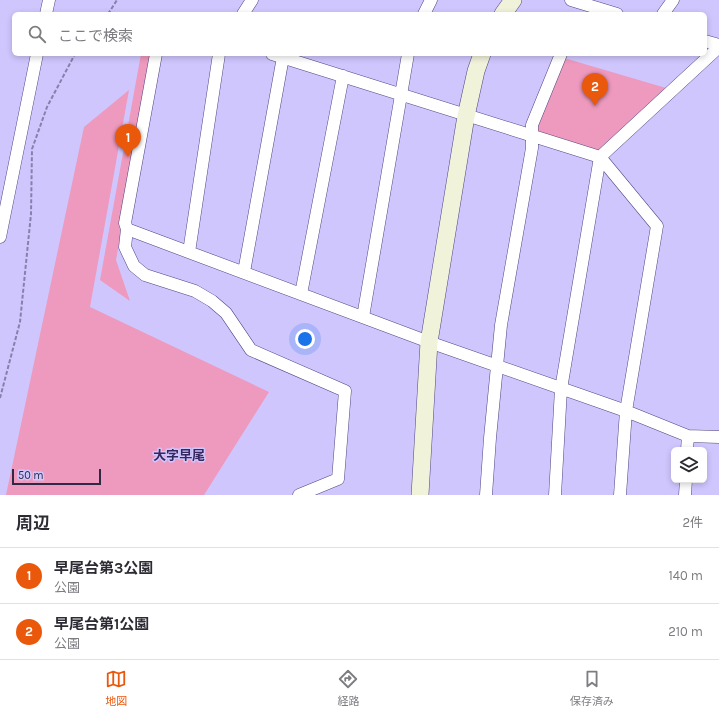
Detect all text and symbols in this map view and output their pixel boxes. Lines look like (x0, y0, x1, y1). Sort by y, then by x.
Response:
search box (12, 12, 707, 56)
icon: search (26, 23, 48, 45)
text: ここで検索 (58, 27, 133, 45)
pin: 2 (582, 73, 608, 106)
pin: 1 (115, 124, 141, 157)
your location (295, 329, 315, 349)
map controls (671, 447, 707, 483)
button: layers (671, 447, 707, 483)
district label: 大字早尾 (153, 448, 205, 463)
scale bar (12, 467, 101, 486)
text: 50 m (18, 469, 44, 482)
text: 周辺 (16, 513, 50, 533)
text: 2件 (682, 515, 703, 530)
text: 早尾台第3公園 (54, 559, 153, 577)
text: 1 (27, 568, 31, 583)
text: 140 m (668, 568, 703, 583)
text: 公園 (54, 580, 80, 595)
text: 早尾台第1公園 (54, 615, 149, 633)
text: 2 (25, 624, 33, 639)
text: 210 m (668, 624, 703, 639)
text: 公園 (54, 636, 80, 651)
tab: 地図 (105, 668, 127, 708)
tab: 経路 (337, 668, 359, 708)
tab: 保存済み (570, 668, 614, 708)

